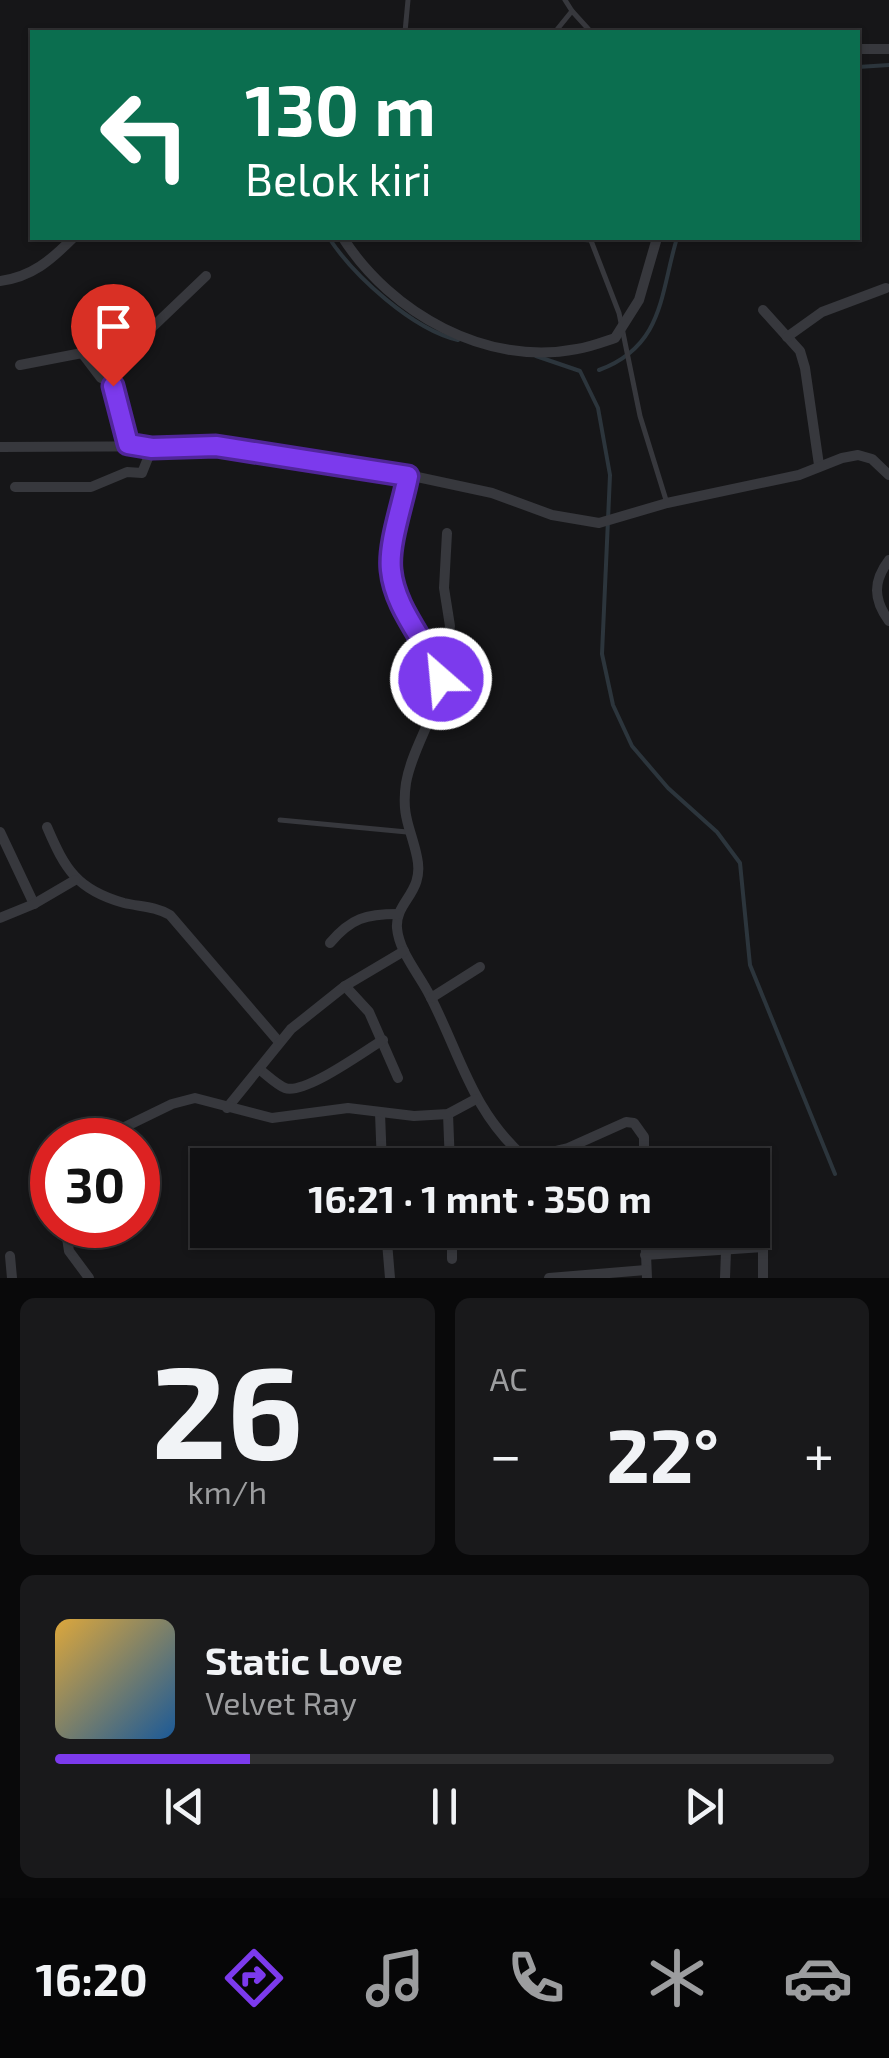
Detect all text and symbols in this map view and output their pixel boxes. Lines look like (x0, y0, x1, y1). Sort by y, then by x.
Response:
text: 130 m (245, 66, 436, 150)
icon: left (80, 70, 210, 200)
text: Belok kiri (245, 151, 432, 205)
pin (71, 284, 156, 387)
icon: arrive (86, 299, 141, 354)
position arrow (389, 627, 493, 731)
speed limit sign: 30 (30, 1118, 160, 1248)
text: 16:21 · 1 mnt · 350 m (308, 1175, 652, 1221)
text: 26 (151, 1329, 303, 1485)
text: AC (490, 1359, 528, 1397)
text: 22° (606, 1408, 719, 1498)
text: − (490, 1420, 522, 1486)
text: + (804, 1420, 834, 1486)
text: km/h (188, 1472, 267, 1510)
text: Static Love (205, 1637, 403, 1683)
text: Velvet Ray (205, 1683, 357, 1721)
icon: previous (157, 1779, 212, 1834)
icon: pause (417, 1779, 472, 1834)
icon: next (677, 1779, 732, 1834)
icon: directions (219, 1943, 289, 2013)
icon: music (360, 1943, 430, 2013)
icon: phone (501, 1943, 571, 2013)
icon: climate (642, 1943, 712, 2013)
icon: car (783, 1943, 853, 2013)
text: 16:20 (36, 1951, 148, 2005)

